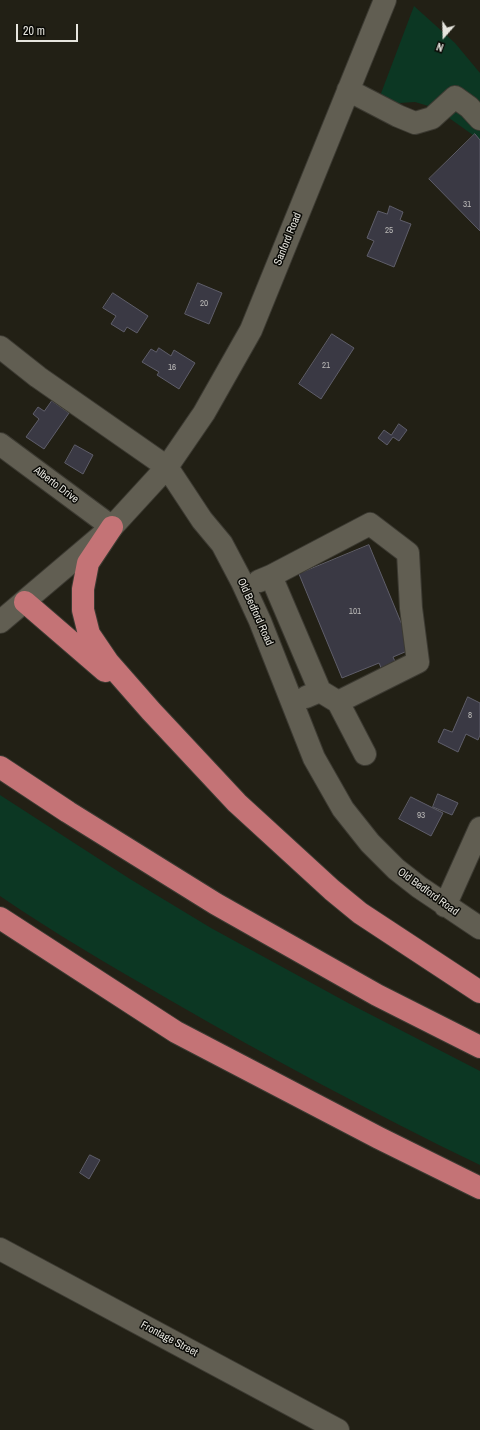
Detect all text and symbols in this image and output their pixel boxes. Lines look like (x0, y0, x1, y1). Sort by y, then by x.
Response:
scale bar (18, 16, 80, 42)
north arrow (424, 16, 464, 56)
text: 20 m (23, 23, 45, 39)
text: N (434, 40, 445, 55)
house number: 31 (463, 200, 471, 210)
street label: Sanford Road (271, 211, 305, 267)
house number: 25 (385, 226, 393, 236)
house number: 20 (200, 299, 208, 309)
house number: 21 (322, 361, 330, 371)
house number: 16 (168, 363, 176, 373)
street label: Alberto Drive (31, 464, 81, 506)
street label: Old Bedford Road (234, 576, 276, 648)
house number: 101 (349, 607, 361, 617)
house number: 8 (468, 711, 472, 721)
house number: 93 (417, 811, 425, 821)
street label: Old Bedford Road (395, 865, 461, 919)
street label: Frontage Street (138, 1318, 200, 1360)

